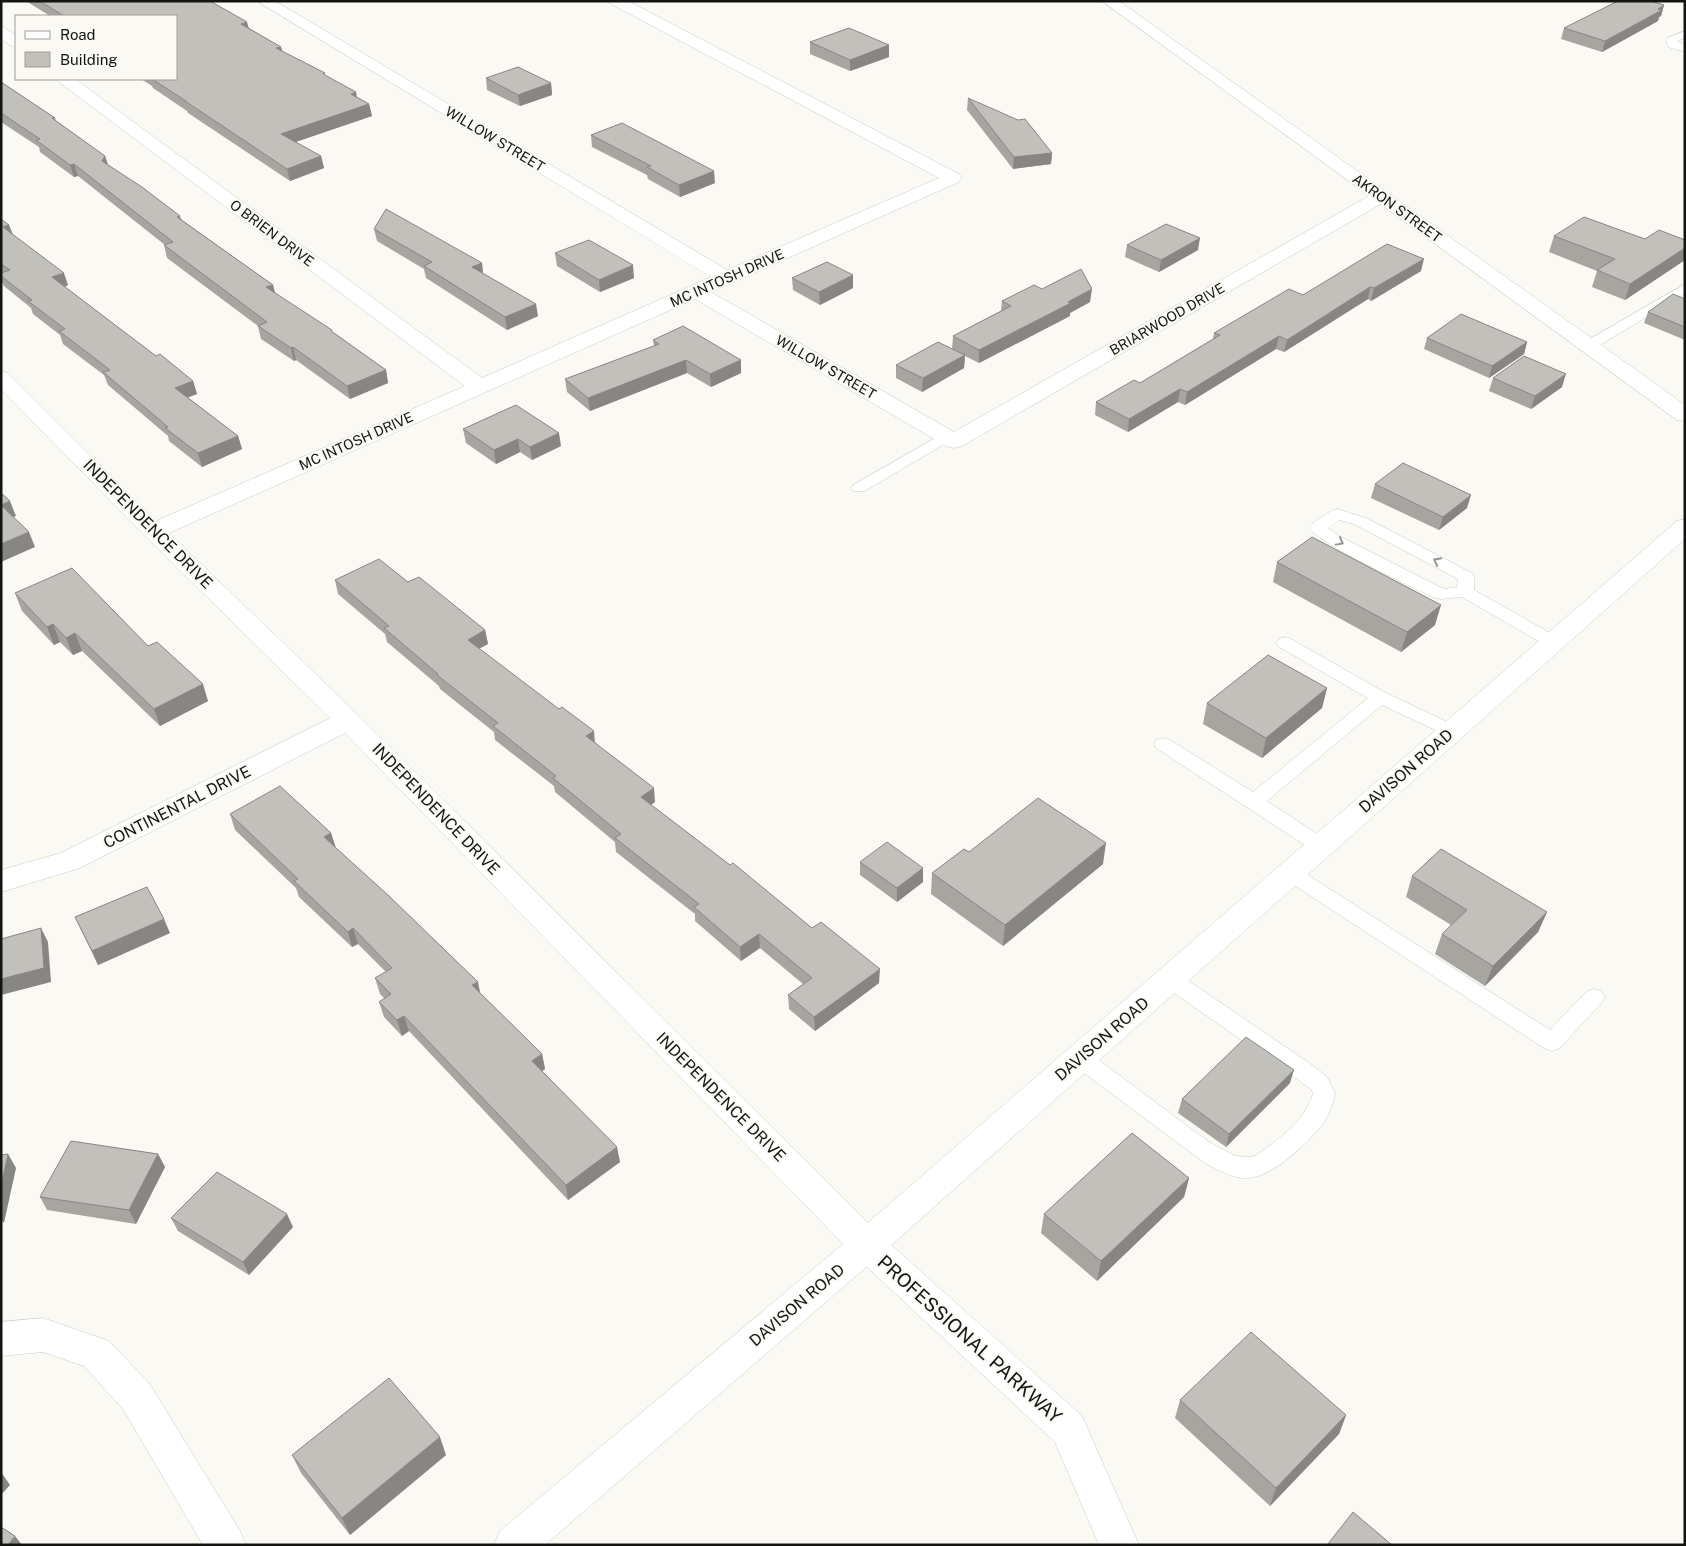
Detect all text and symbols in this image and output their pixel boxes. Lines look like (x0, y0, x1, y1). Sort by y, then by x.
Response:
legend (15, 15, 178, 80)
text: Road (60, 26, 96, 43)
text: Building (60, 51, 118, 68)
street label: WILLOW STREET (442, 103, 548, 175)
street label: AKRON STREET (1349, 170, 1445, 246)
street label: O BRIEN DRIVE (227, 196, 317, 270)
street label: MC INTOSH DRIVE (668, 246, 786, 310)
street label: BRIARWOOD DRIVE (1107, 280, 1227, 358)
street label: WILLOW STREET (773, 332, 879, 402)
street label: MC INTOSH DRIVE (297, 409, 415, 473)
street label: INDEPENDENCE DRIVE (79, 455, 217, 593)
one-way arrow (1335, 536, 1344, 546)
one-way arrow (1433, 557, 1442, 567)
street label: DAVISON ROAD (1355, 725, 1457, 817)
street label: INDEPENDENCE DRIVE (368, 739, 504, 879)
street label: CONTINENTAL DRIVE (100, 762, 254, 852)
street label: DAVISON ROAD (1051, 993, 1153, 1085)
street label: INDEPENDENCE DRIVE (652, 1028, 790, 1166)
street label: PROFESSIONAL PARKWAY (873, 1250, 1067, 1428)
street label: DAVISON ROAD (746, 1260, 848, 1350)

